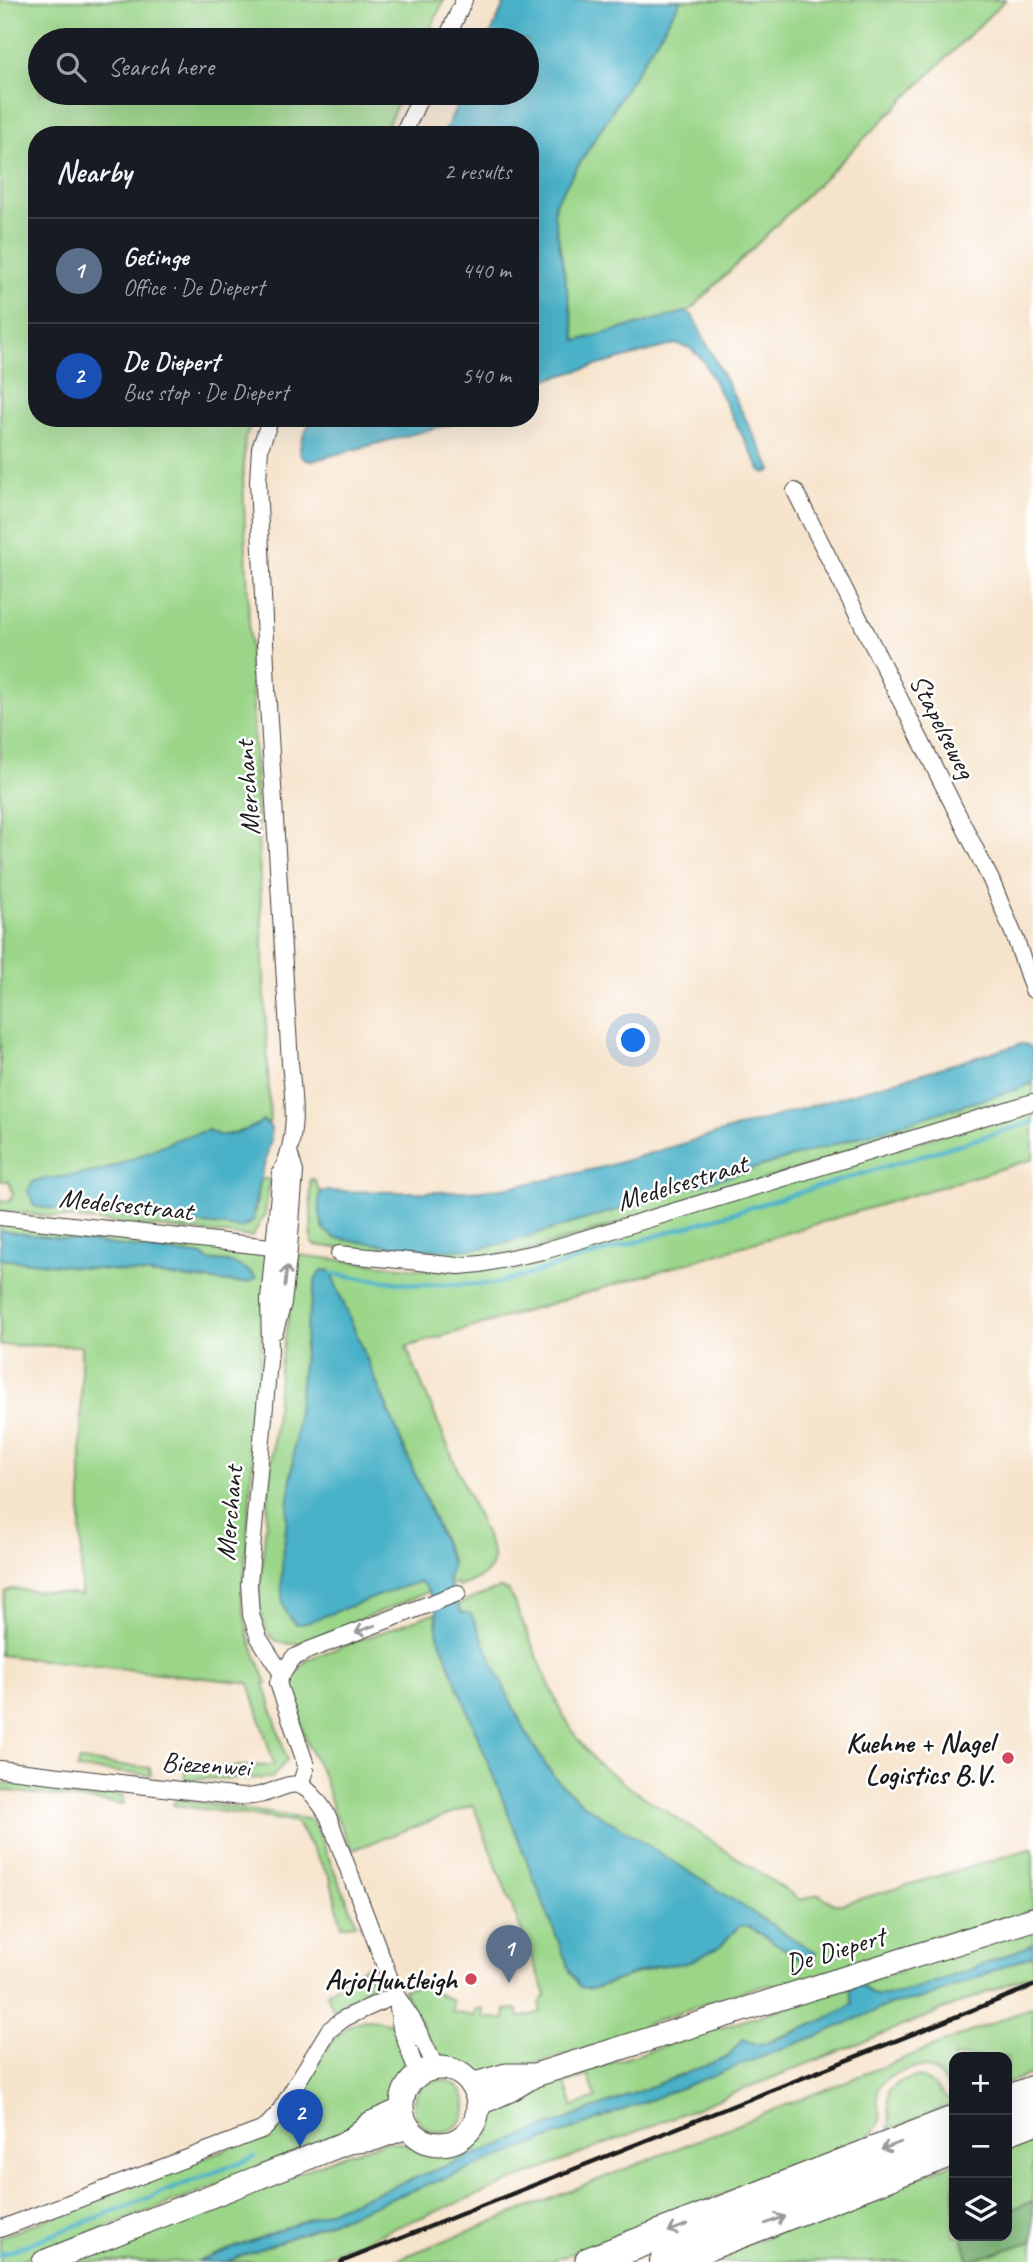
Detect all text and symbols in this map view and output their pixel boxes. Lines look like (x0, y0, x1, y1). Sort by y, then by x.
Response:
search box (28, 28, 539, 105)
icon: search (52, 48, 90, 86)
text: Search here (108, 50, 214, 83)
text: Nearby (56, 153, 132, 191)
text: 2 results (444, 157, 511, 186)
text: Getinge (123, 240, 188, 273)
text: 1 (74, 256, 84, 285)
text: 440 m (462, 256, 511, 285)
text: Office · De Diepert (123, 273, 264, 302)
text: De Diepert (123, 345, 219, 378)
text: 2 (74, 361, 84, 390)
text: 540 m (462, 361, 511, 390)
text: Bus stop · De Diepert (123, 378, 288, 407)
street label: Stapelseweg (902, 668, 985, 786)
street label: Merchant (226, 737, 268, 837)
your location (616, 1023, 650, 1057)
street label: Medelsestraat (613, 1145, 754, 1218)
street label: Medelsestraat (57, 1180, 197, 1229)
one-way arrow (279, 1265, 292, 1287)
street label: Merchant (207, 1461, 251, 1562)
one-way arrow (354, 1624, 376, 1636)
place label: Kuehne + Nagel Logistics B.V. (846, 1725, 999, 1792)
street label: Biezenwei (161, 1743, 255, 1785)
marker: Kuehne + Nagel Logistics B.V. (1000, 1750, 1016, 1766)
street label: De Diepert (781, 1917, 892, 1982)
pin: 1 (486, 1925, 532, 1983)
place label: ArjoHuntleigh (325, 1962, 459, 1997)
marker: ArjoHuntleigh (463, 1971, 479, 1987)
map controls (949, 2052, 1012, 2241)
button: + (949, 2052, 1012, 2115)
pin: 2 (277, 2089, 323, 2147)
button: − (949, 2115, 1012, 2178)
one-way arrow (880, 2141, 902, 2153)
button: layers (949, 2178, 1012, 2241)
one-way arrow (763, 2212, 785, 2225)
one-way arrow (668, 2223, 690, 2235)

